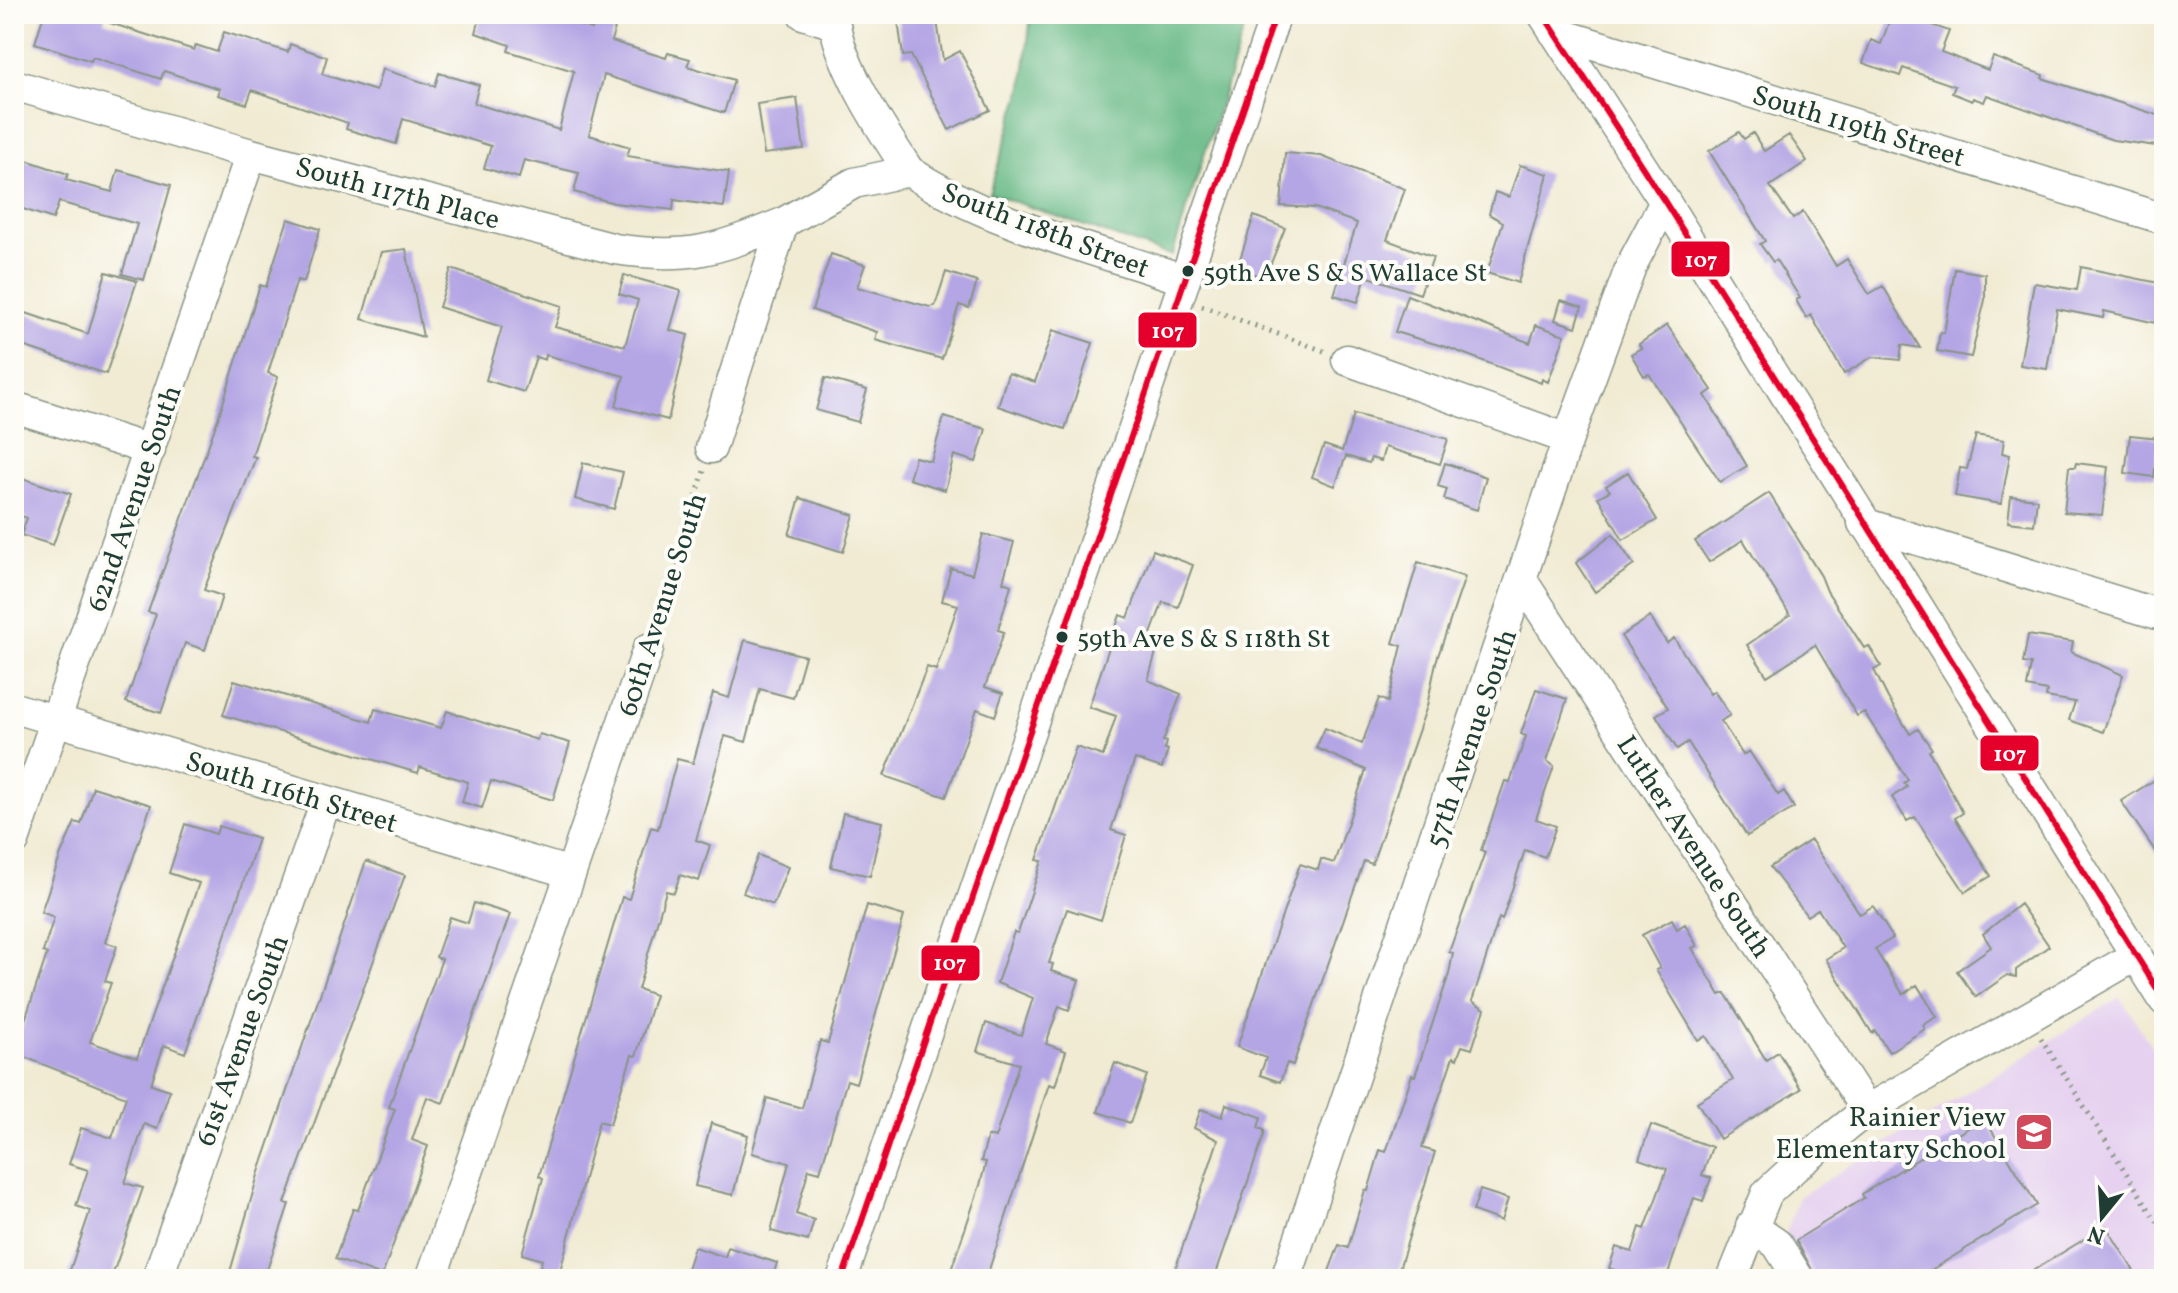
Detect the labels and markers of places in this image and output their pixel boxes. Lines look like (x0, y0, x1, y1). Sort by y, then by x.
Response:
place label: 59th Ave S & S Wallace St (1203, 256, 1487, 292)
marker: 59th Ave S & S Wallace St (1180, 263, 1196, 279)
place label: 59th Ave S & S 118th St (1077, 622, 1330, 658)
marker: 59th Ave S & S 118th St (1054, 629, 1070, 645)
place label: Rainier View Elementary School (1776, 1099, 2006, 1170)
school or university icon: Rainier View Elementary School (2013, 1111, 2055, 1153)

